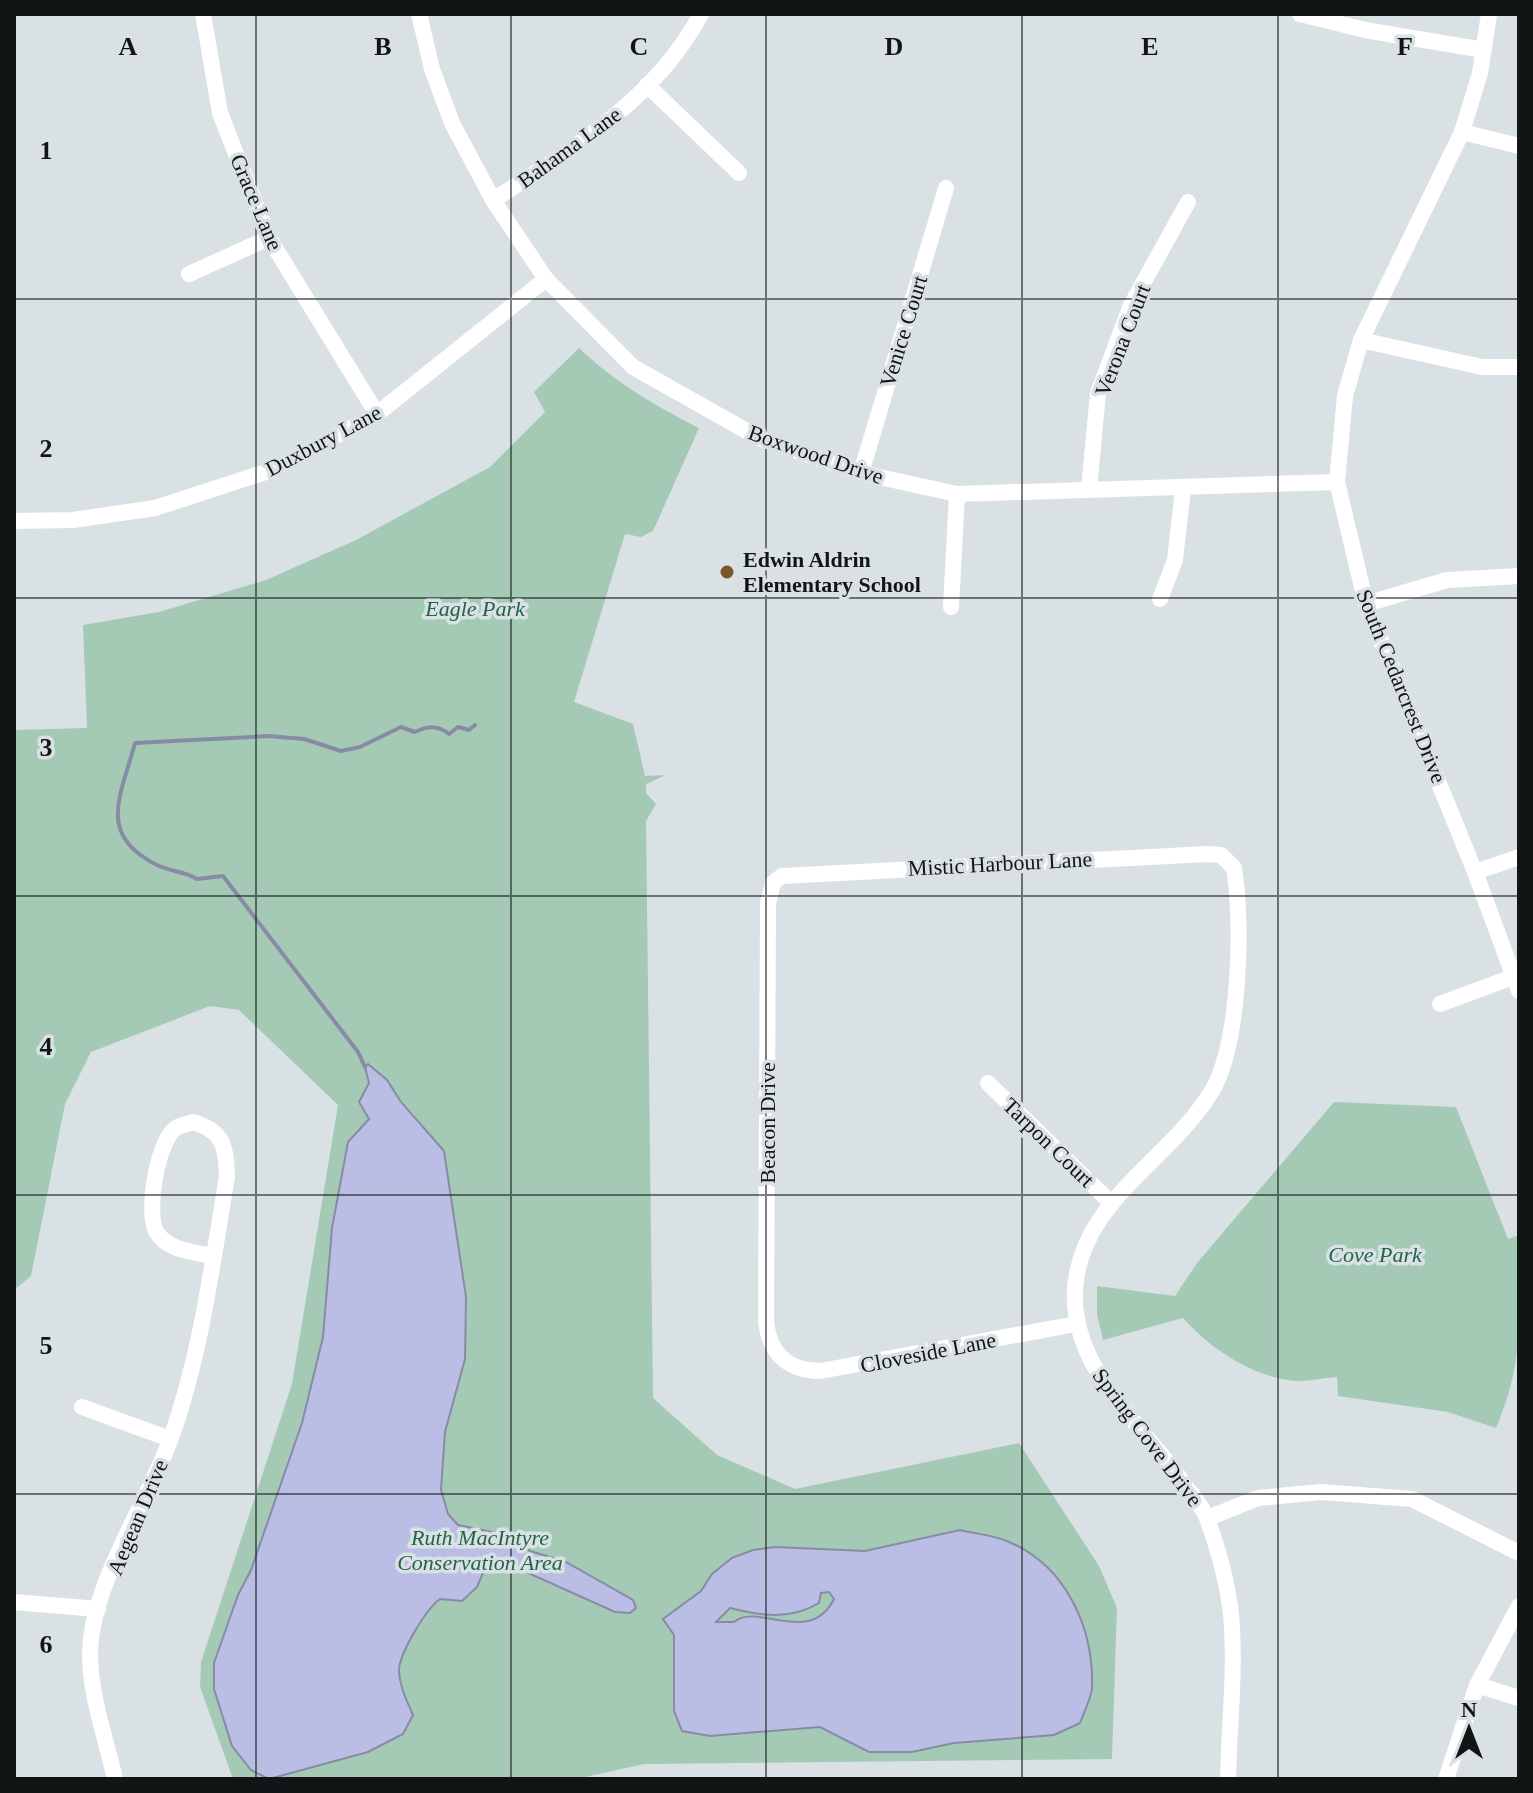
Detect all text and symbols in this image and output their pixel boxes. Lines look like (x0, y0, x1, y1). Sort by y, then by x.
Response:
text: A (119, 32, 138, 61)
text: B (374, 32, 392, 61)
text: C (630, 32, 648, 61)
text: D (885, 32, 903, 61)
text: E (1141, 32, 1159, 61)
text: F (1397, 32, 1413, 61)
street label: Bahama Lane (513, 102, 626, 193)
text: 1 (40, 136, 53, 165)
street label: Grace Lane (225, 150, 288, 254)
street label: Venice Court (875, 272, 932, 390)
street label: Verona Court (1090, 281, 1155, 400)
street label: Duxbury Lane (261, 399, 385, 481)
street label: Boxwood Drive (745, 420, 887, 489)
text: 2 (40, 434, 53, 463)
place label: Edwin Aldrin Elementary School (743, 547, 921, 597)
marker: Edwin Aldrin Elementary School (718, 563, 736, 581)
street label: South Cedarcrest Drive (1351, 586, 1452, 787)
park label: Eagle Park (424, 596, 526, 621)
text: 3 (40, 733, 53, 762)
street label: Mistic Harbour Lane (907, 846, 1093, 881)
text: 4 (40, 1032, 53, 1061)
street label: Beacon Drive (755, 1062, 780, 1184)
street label: Tarpon Court (998, 1093, 1100, 1192)
park label: Cove Park (1328, 1242, 1423, 1267)
street label: Cloveside Lane (858, 1327, 998, 1378)
text: 5 (40, 1331, 53, 1360)
street label: Spring Cove Drive (1088, 1363, 1208, 1511)
street label: Aegean Drive (102, 1456, 173, 1579)
park label: Ruth MacIntyre Conservation Area (397, 1525, 563, 1575)
text: 6 (40, 1630, 53, 1659)
north arrow (1429, 1689, 1509, 1769)
text: N (1461, 1697, 1477, 1722)

